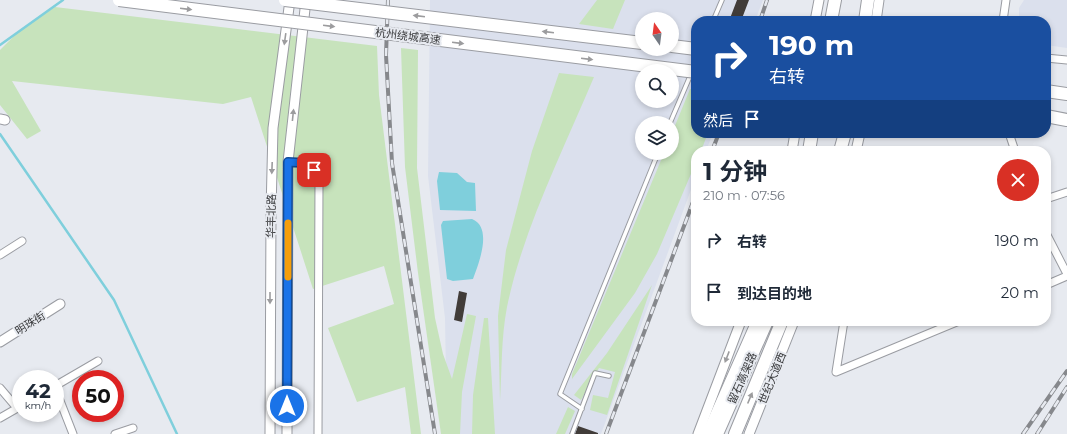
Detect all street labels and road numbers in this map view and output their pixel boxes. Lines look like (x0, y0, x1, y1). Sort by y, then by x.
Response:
street label: 杭州绕城高速 (374, 25, 442, 47)
street label: 华丰北路 (264, 194, 278, 238)
street label: 明珠街 (12, 308, 48, 338)
street label: 留石高架路 (724, 350, 760, 406)
street label: 世纪大道西 (755, 350, 789, 406)

